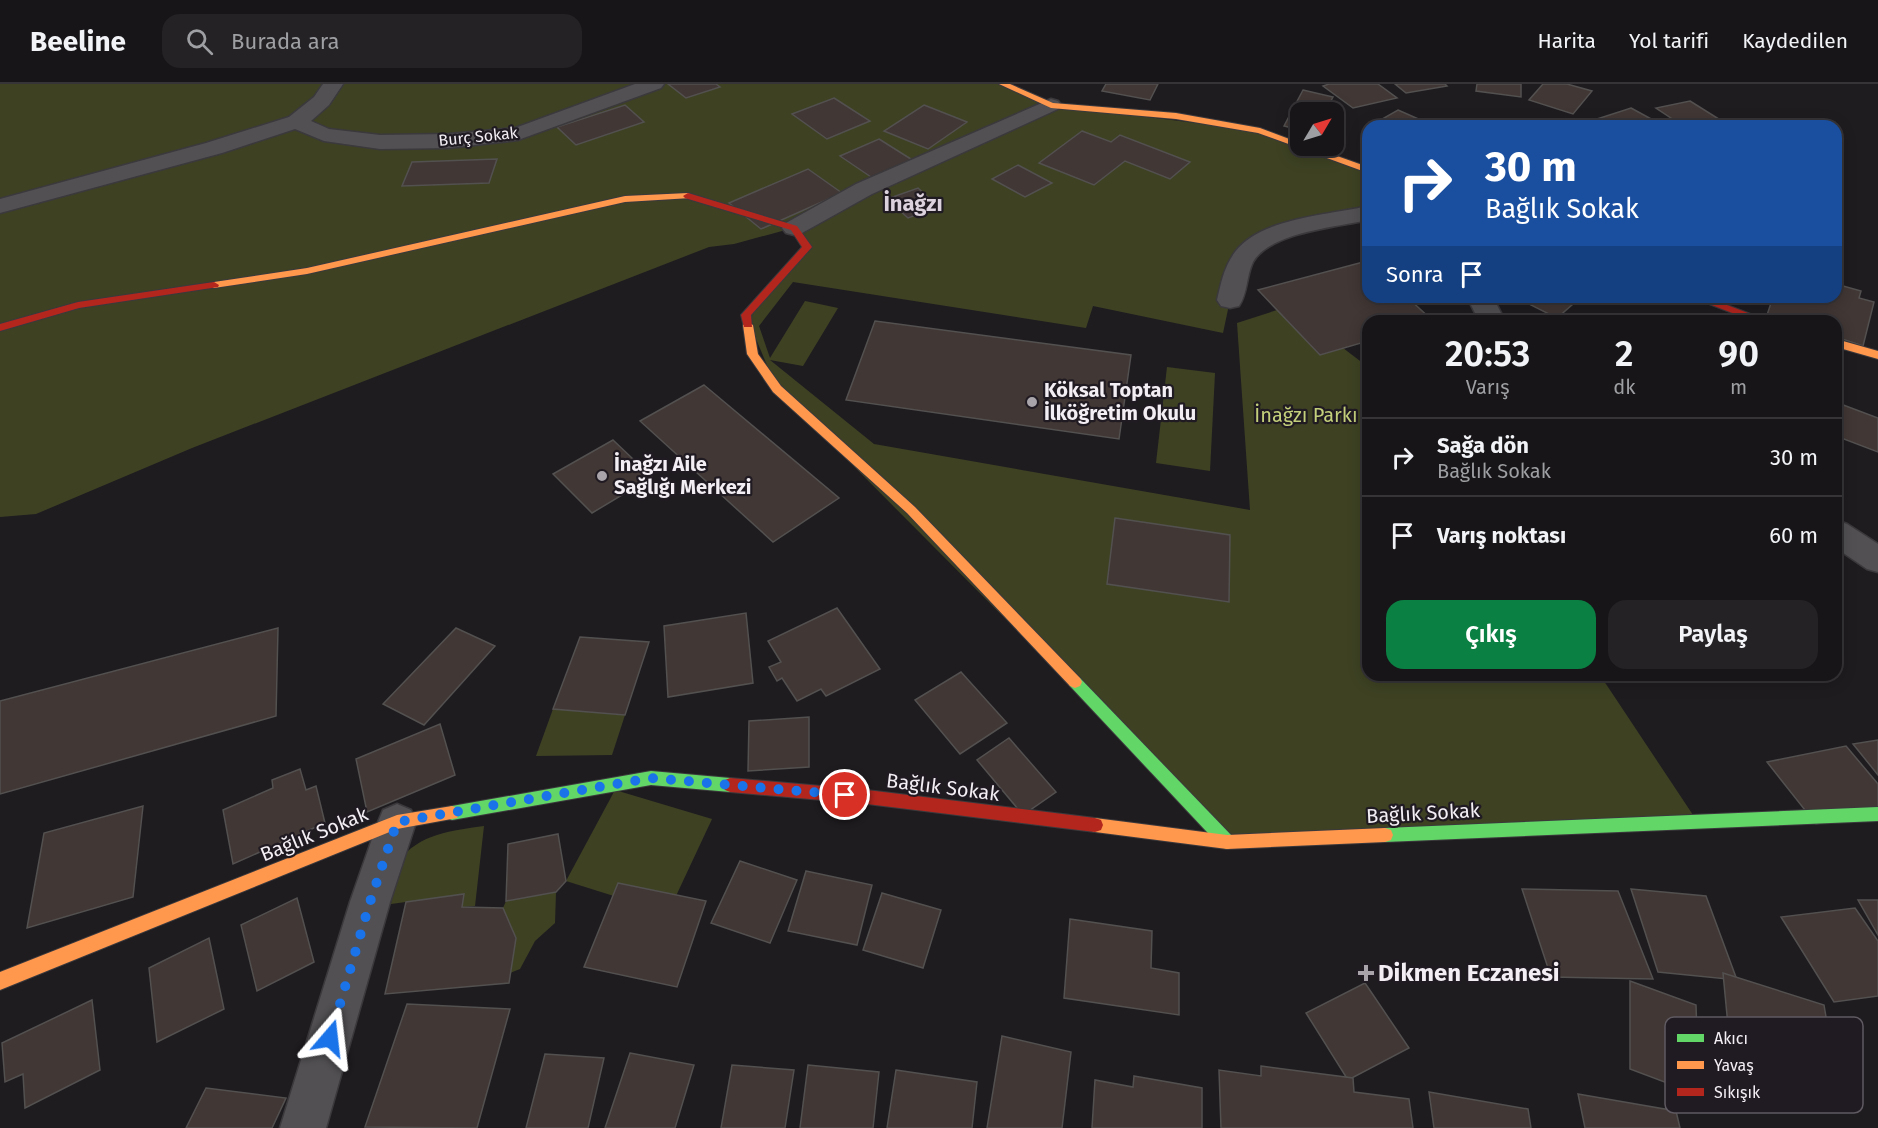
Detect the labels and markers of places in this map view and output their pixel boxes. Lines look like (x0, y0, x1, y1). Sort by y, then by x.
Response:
place label: Köksal Toptan İlköğretim Okulu (1044, 378, 1196, 425)
marker: Köksal Toptan İlköğretim Okulu (1025, 395, 1039, 409)
place label: İnağzı Aile Sağlığı Merkezi (614, 452, 751, 499)
marker: İnağzı Aile Sağlığı Merkezi (595, 469, 609, 483)
pin (819, 769, 870, 820)
place label: Dikmen Eczanesi (1378, 959, 1560, 987)
marker: Dikmen Eczanesi (1359, 966, 1373, 980)

